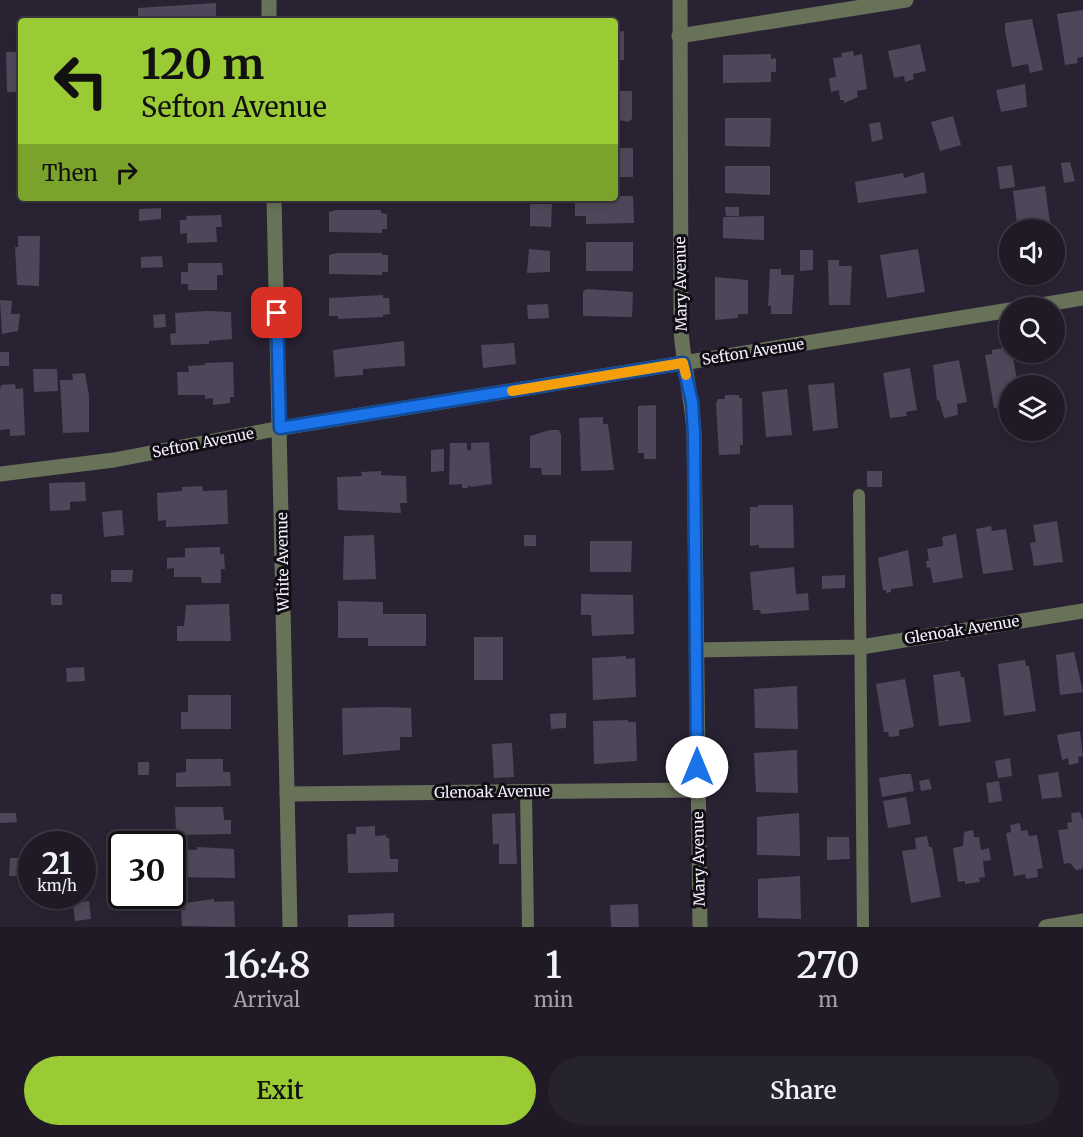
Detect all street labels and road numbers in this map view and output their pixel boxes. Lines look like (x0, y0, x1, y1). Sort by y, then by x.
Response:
street label: Mary Avenue (670, 236, 691, 332)
street label: Sefton Avenue (700, 334, 806, 369)
street label: Sefton Avenue (150, 423, 256, 462)
street label: White Avenue (272, 512, 293, 613)
street label: Glenoak Avenue (903, 611, 1021, 648)
street label: Glenoak Avenue (434, 781, 550, 802)
street label: Mary Avenue (688, 811, 709, 907)

